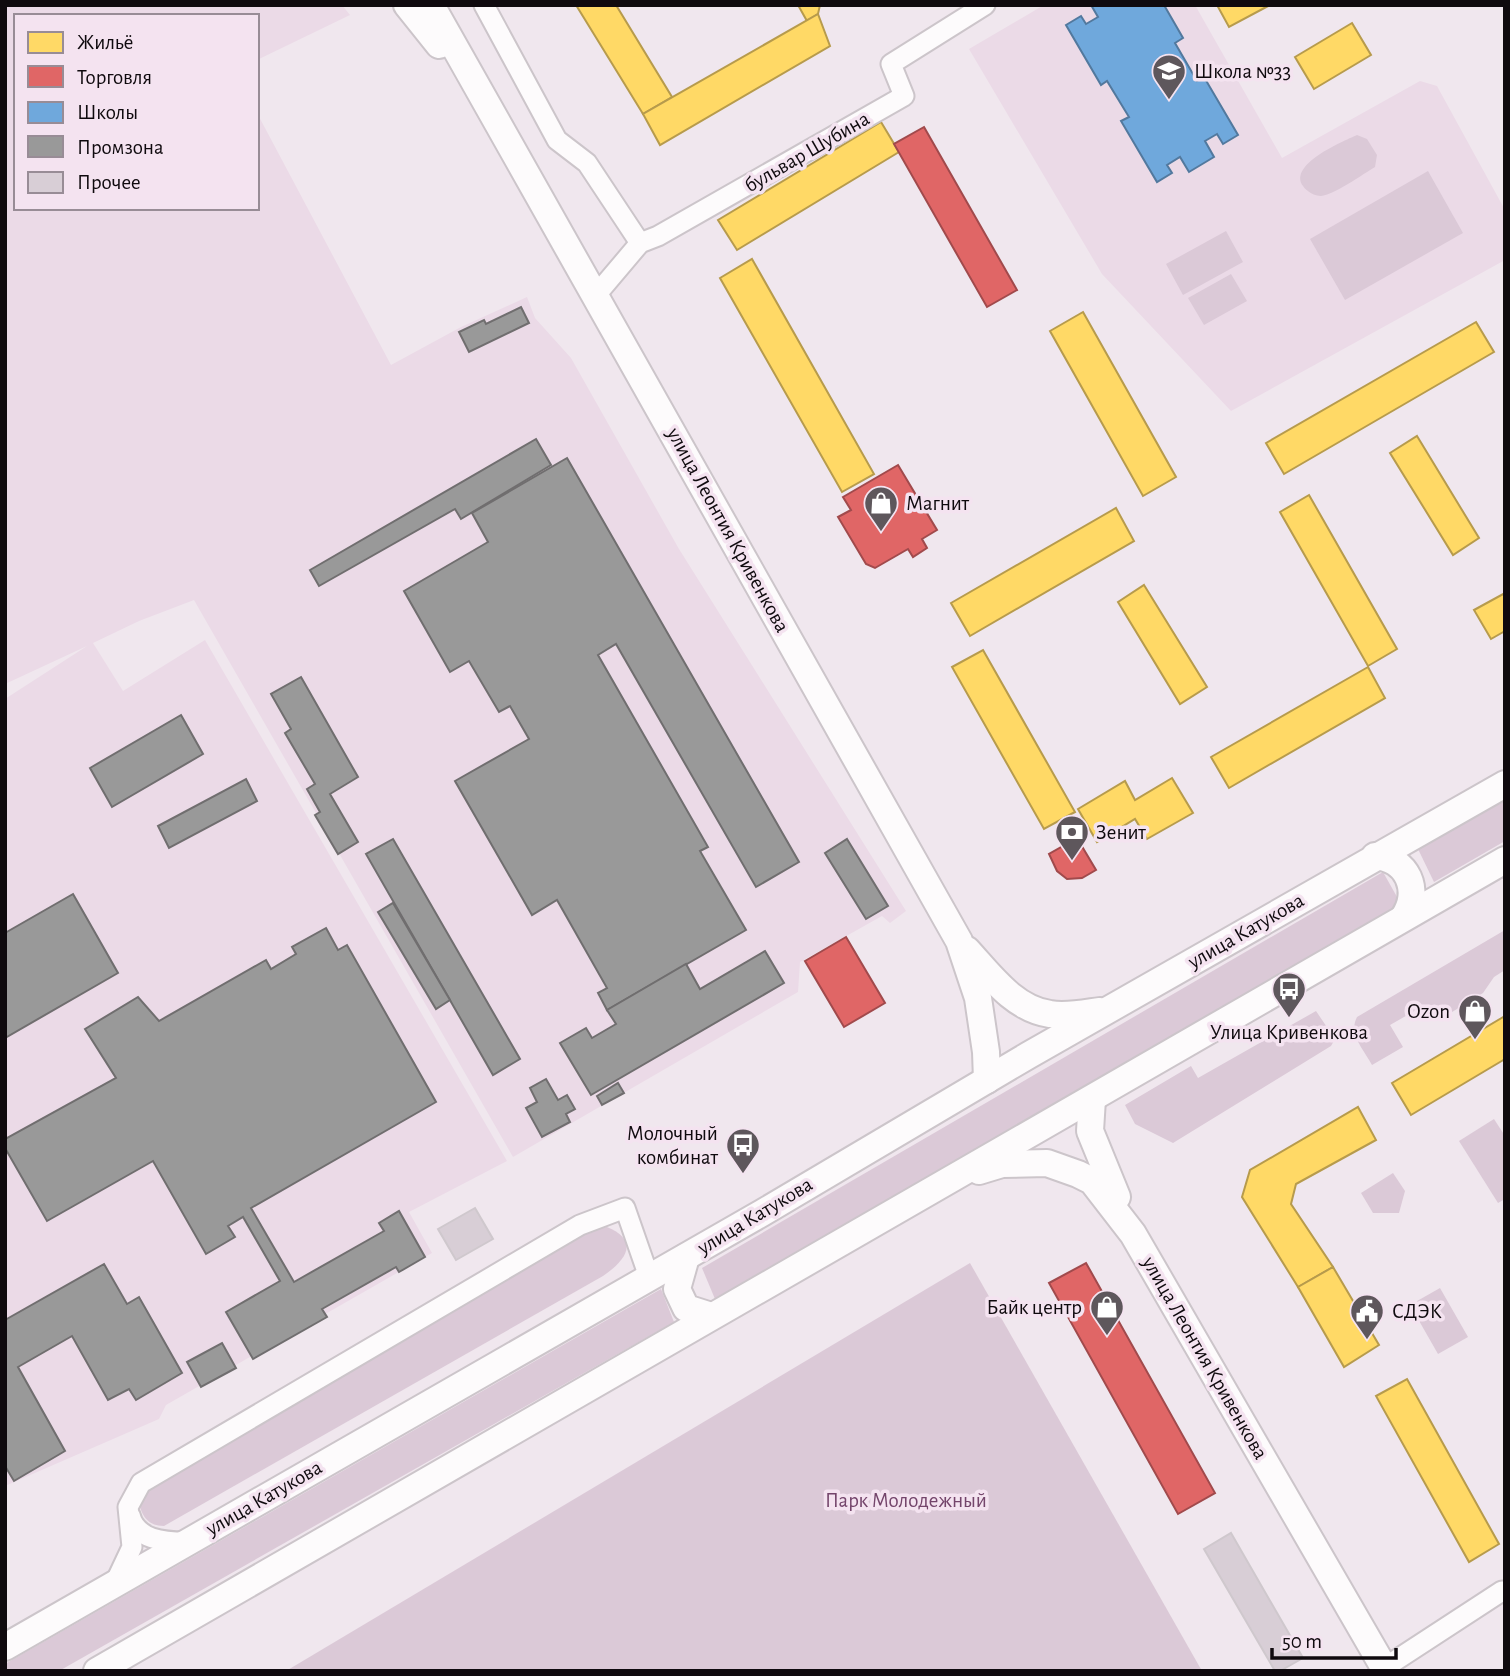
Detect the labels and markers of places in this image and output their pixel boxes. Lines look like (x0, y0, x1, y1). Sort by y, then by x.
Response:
school or university icon: Школа №33 (1150, 52, 1188, 101)
place label: Школа №33 (1194, 61, 1291, 82)
shop icon: Магнит (862, 484, 900, 533)
place label: Магнит (906, 493, 970, 514)
bank icon: Зенит (1053, 813, 1091, 862)
place label: Зенит (1096, 822, 1146, 843)
bus stop icon: Улица Кривенкова (1270, 970, 1308, 1019)
shop icon: Ozon (1456, 992, 1494, 1041)
place label: Ozon (1407, 1001, 1450, 1022)
place label: Улица Кривенкова (1210, 1022, 1368, 1043)
place label: Молочный комбинат (627, 1123, 718, 1168)
bus stop icon: Молочный комбинат (724, 1126, 762, 1175)
shop icon: Байк центр (1088, 1288, 1126, 1337)
public building icon: СДЭК (1348, 1292, 1386, 1341)
place label: Байк центр (986, 1297, 1082, 1318)
place label: СДЭК (1392, 1301, 1442, 1322)

